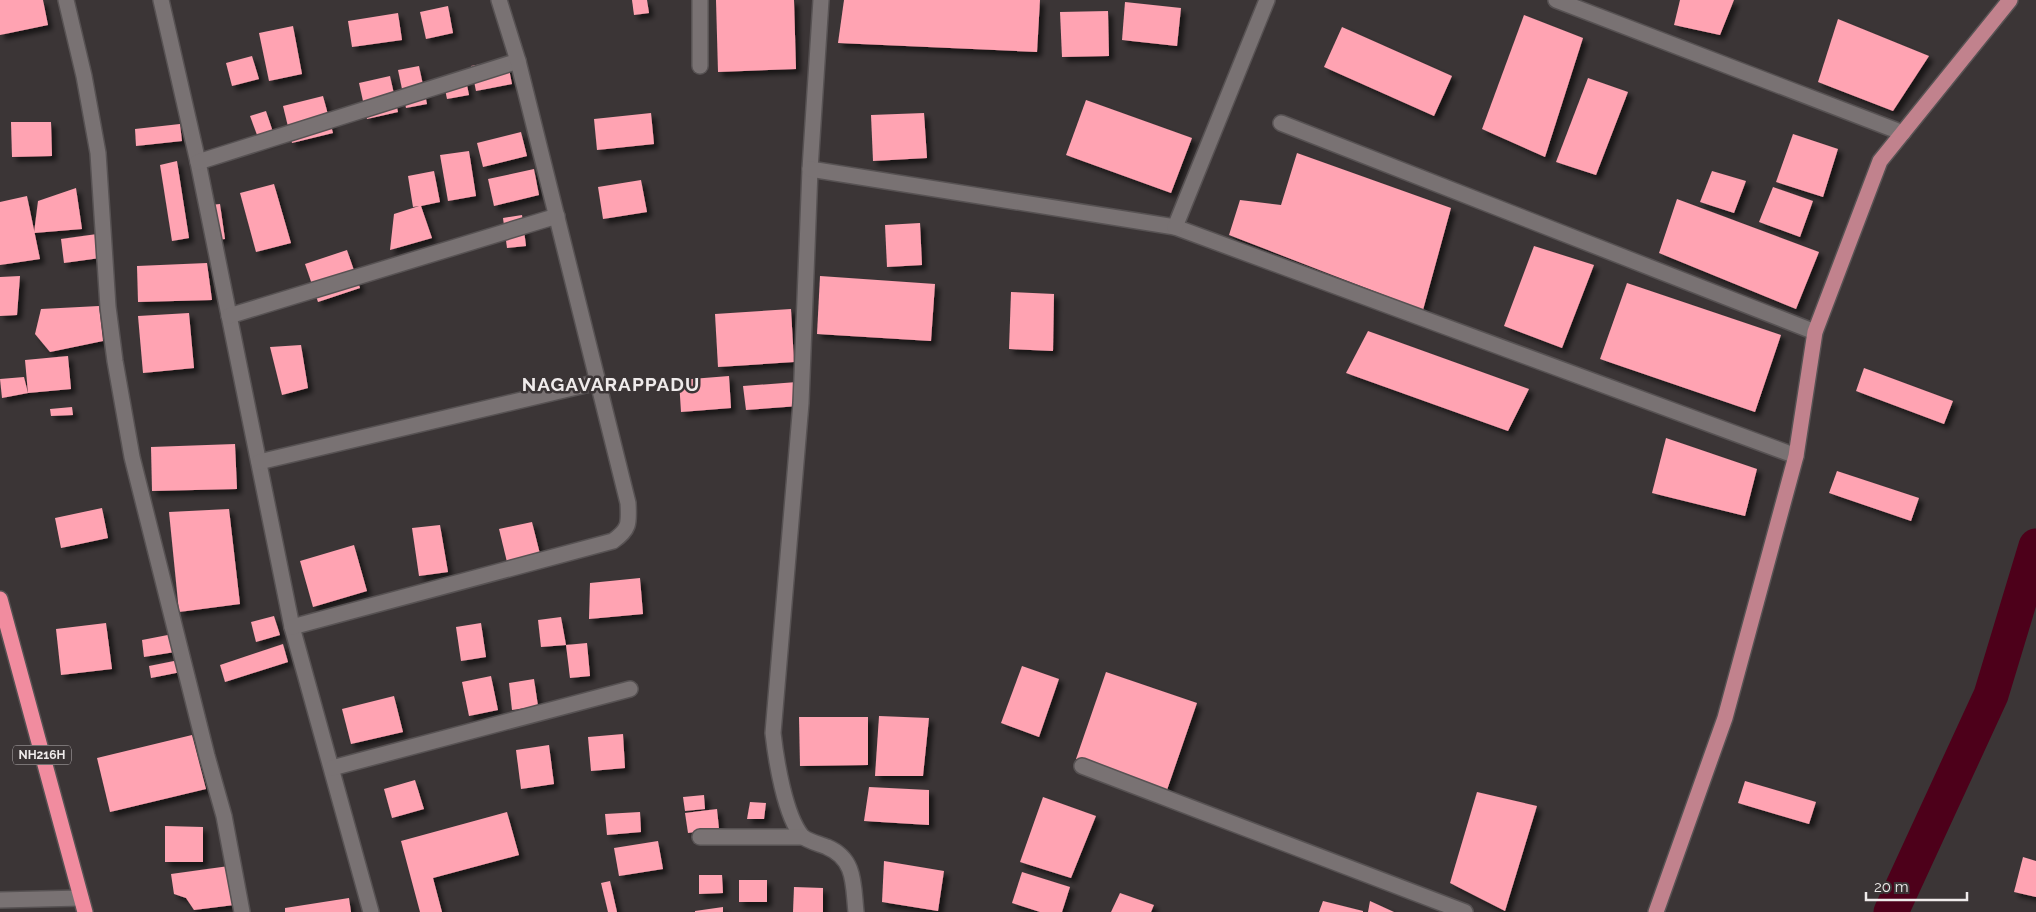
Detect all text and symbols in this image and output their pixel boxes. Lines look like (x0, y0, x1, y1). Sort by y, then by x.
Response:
district label: NAGAVARAPPADU (522, 373, 700, 395)
road number: NH216H (13, 746, 71, 764)
scale bar (1866, 870, 1967, 902)
text: 20 m (1874, 878, 1909, 896)

